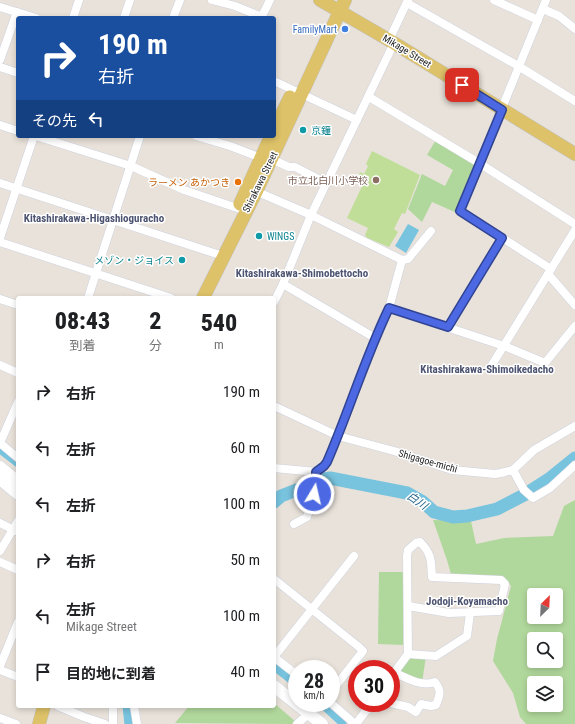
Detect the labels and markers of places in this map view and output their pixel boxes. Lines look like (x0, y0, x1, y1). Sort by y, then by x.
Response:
place label: FamilyMart (293, 24, 337, 35)
marker: FamilyMart (340, 24, 350, 34)
pin (445, 68, 479, 102)
marker: 京鐘 (298, 125, 308, 135)
place label: 京鐘 (311, 125, 331, 136)
place label: 市立北白川小学校 (288, 175, 368, 186)
marker: 市立北白川小学校 (371, 175, 381, 185)
place label: ラーメン あかつき (148, 177, 230, 188)
marker: ラーメン あかつき (233, 177, 243, 187)
marker: WINGS (254, 231, 264, 241)
place label: WINGS (267, 231, 294, 242)
place label: メゾン・ジョイス (94, 255, 174, 266)
marker: メゾン・ジョイス (177, 255, 187, 265)

